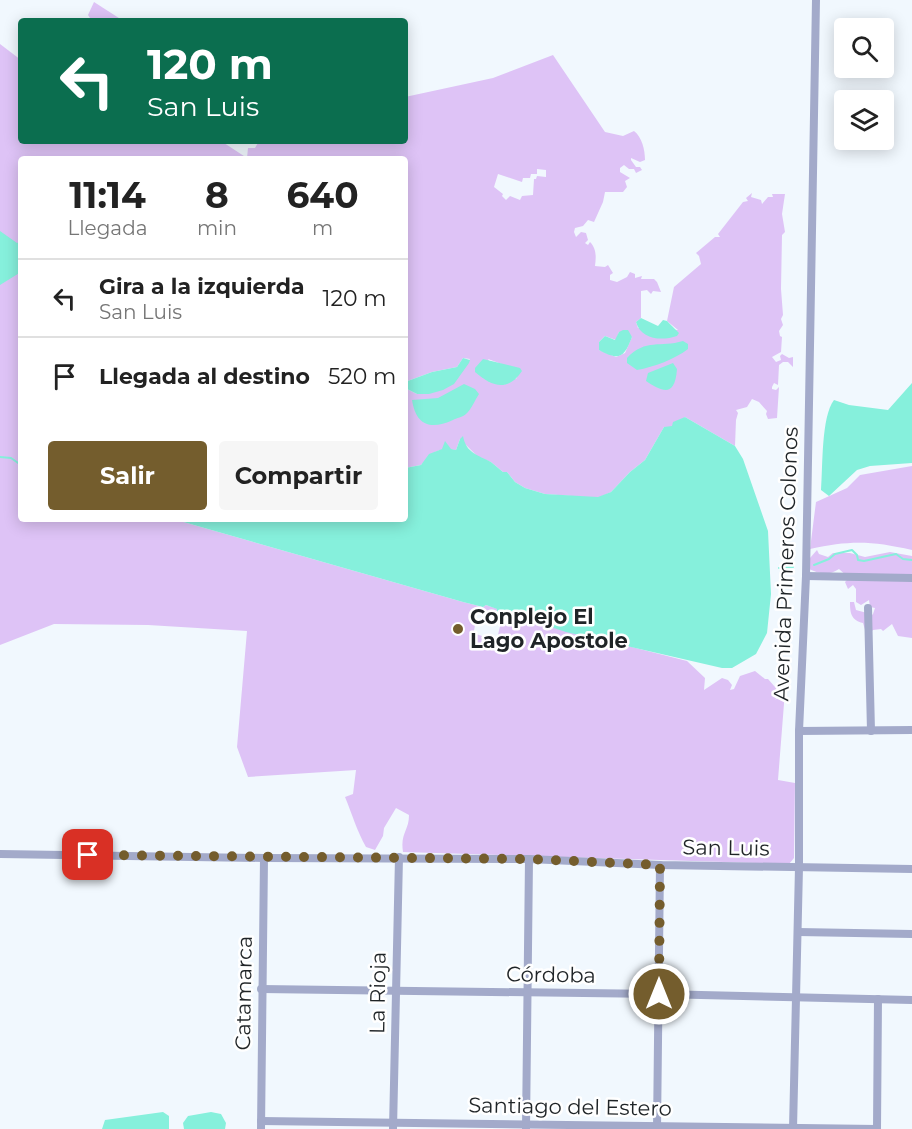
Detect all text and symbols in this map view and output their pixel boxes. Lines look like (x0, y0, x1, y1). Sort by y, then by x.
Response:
map controls (834, 18, 894, 150)
button: search (834, 18, 894, 78)
text: 120 m (147, 38, 273, 90)
icon: left (48, 42, 126, 120)
text: San Luis (147, 90, 259, 123)
button: layers (834, 90, 894, 150)
text: 11:14 (69, 173, 146, 217)
text: 8 (205, 173, 229, 217)
text: 640 (286, 173, 359, 217)
text: Llegada (67, 216, 148, 240)
text: min (197, 216, 237, 240)
text: m (312, 216, 333, 240)
text: Gira a la izquierda (99, 273, 305, 300)
icon: left (48, 282, 81, 315)
text: 120 m (323, 285, 387, 312)
text: San Luis (99, 300, 182, 324)
icon: arrive (48, 360, 81, 393)
text: Llegada al destino (99, 363, 310, 390)
text: 520 m (328, 363, 396, 390)
street label: Avenida Primeros Colonos (768, 426, 803, 702)
button: Salir (48, 441, 207, 510)
button: Compartir (219, 441, 378, 510)
place label: Conplejo El Lago Apostole (470, 604, 628, 653)
marker: Conplejo El Lago Apostole (451, 622, 465, 636)
pin (62, 829, 113, 880)
street label: San Luis (682, 834, 770, 861)
icon: arrive (71, 838, 104, 871)
street label: Catamarca (230, 935, 257, 1051)
street label: La Rioja (364, 952, 391, 1034)
street label: Córdoba (506, 961, 596, 988)
position arrow (627, 962, 691, 1026)
street label: Santiago del Estero (468, 1092, 672, 1121)

